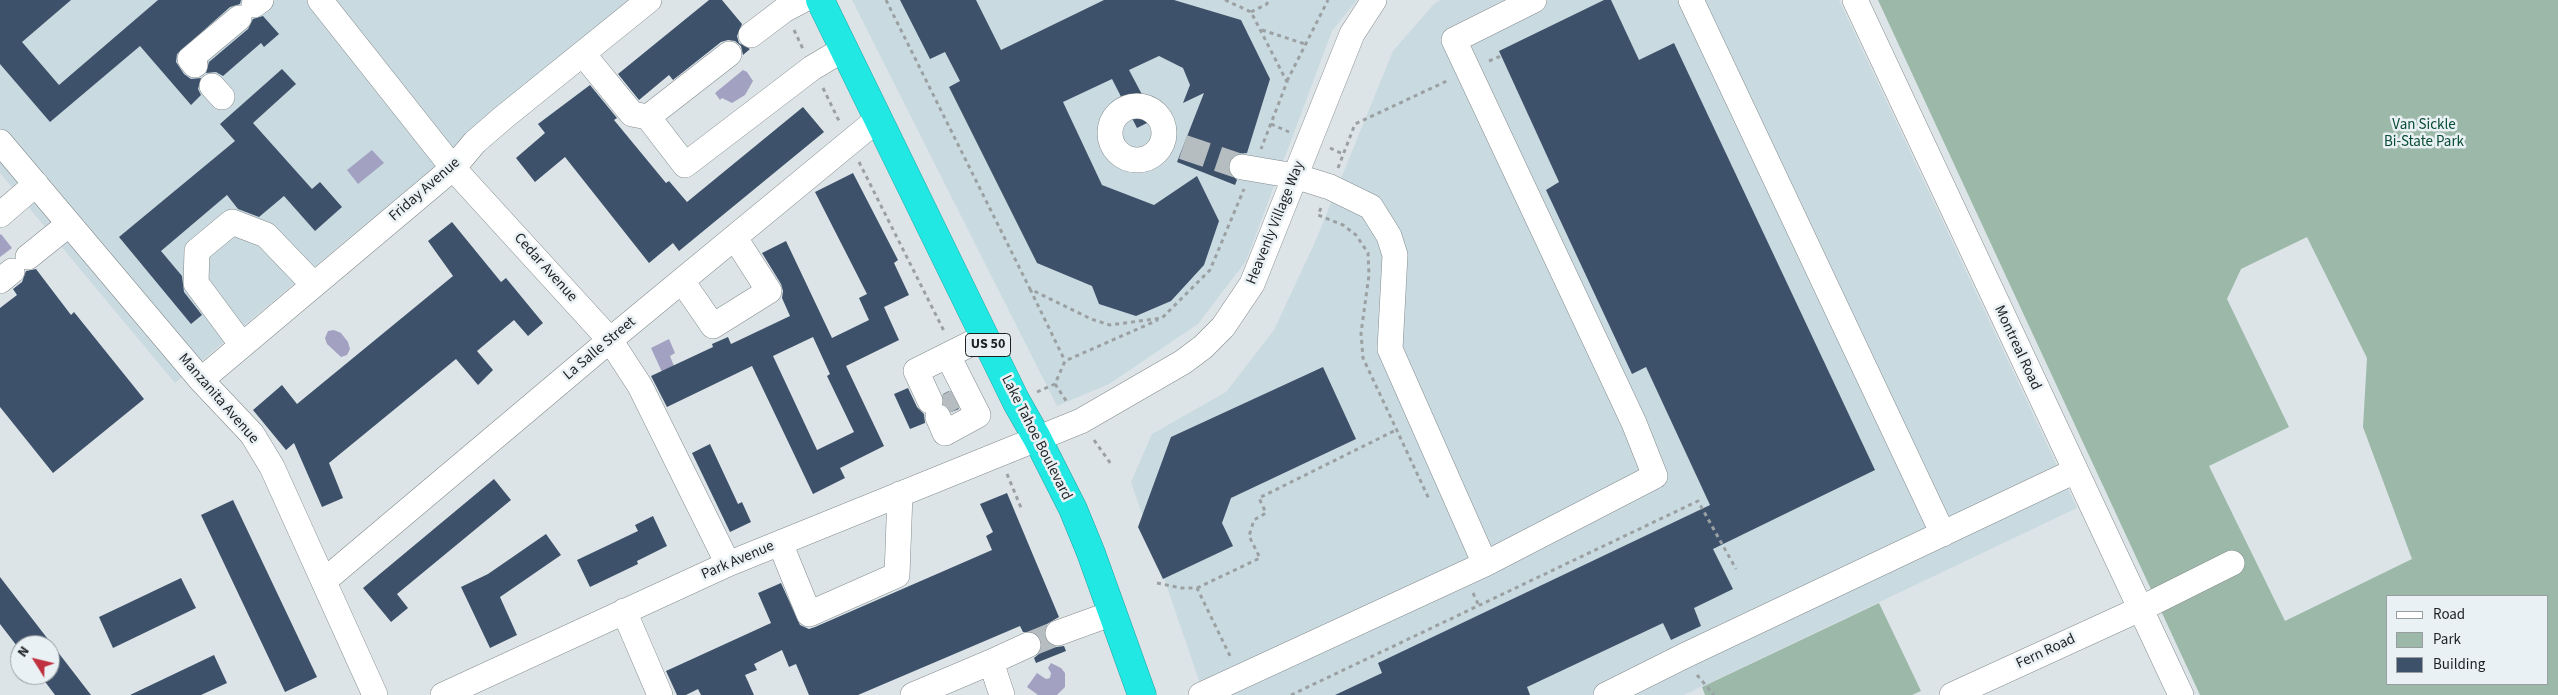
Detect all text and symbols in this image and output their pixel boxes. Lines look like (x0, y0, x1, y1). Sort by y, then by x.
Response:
park label: Van Sickle Bi-State Park (2384, 117, 2464, 152)
street label: Friday Avenue (386, 154, 464, 226)
street label: Heavenly Village Way (1243, 159, 1309, 287)
street label: Cedar Avenue (509, 230, 581, 306)
street label: Montreal Road (1990, 303, 2044, 393)
street label: La Salle Street (560, 313, 640, 385)
road number: US 50 (966, 334, 1010, 356)
street label: Manzanita Avenue (174, 350, 262, 448)
street label: Lake Tahoe Boulevard (997, 373, 1075, 503)
street label: Park Avenue (699, 538, 777, 584)
legend (2386, 595, 2548, 685)
text: Road (2433, 604, 2465, 625)
text: Park (2433, 629, 2461, 650)
street label: Fern Road (2014, 630, 2078, 674)
north arrow (10, 635, 60, 685)
text: N (13, 642, 35, 661)
text: Building (2433, 654, 2485, 675)

